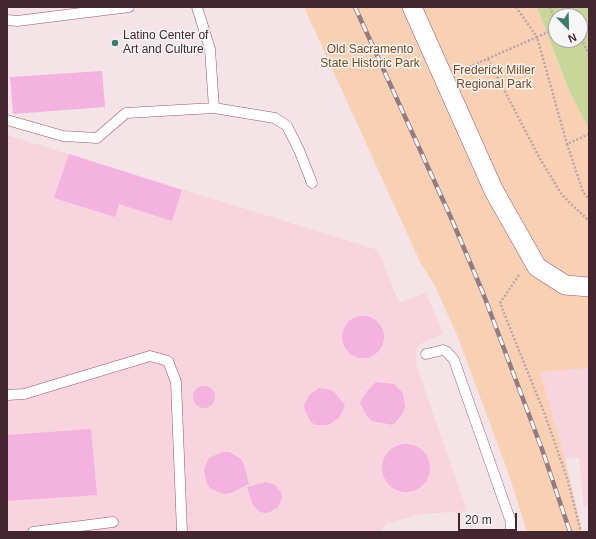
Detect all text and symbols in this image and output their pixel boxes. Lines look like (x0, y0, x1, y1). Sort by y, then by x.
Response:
north arrow (548, 8, 588, 48)
place label: Latino Center of Art and Culture (123, 29, 208, 57)
text: N (566, 31, 578, 45)
marker: Latino Center of Art and Culture (110, 38, 120, 48)
park label: Old Sacramento State Historic Park (320, 43, 420, 71)
park label: Frederick Miller Regional Park (453, 64, 535, 92)
scale bar (460, 505, 519, 531)
text: 20 m (465, 513, 492, 527)

